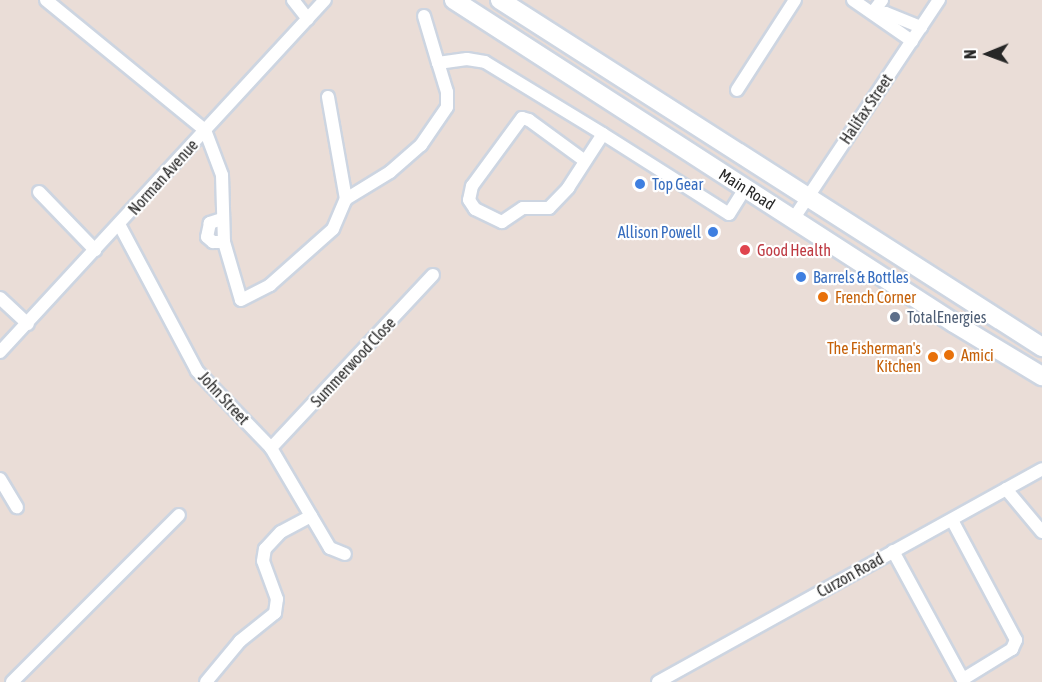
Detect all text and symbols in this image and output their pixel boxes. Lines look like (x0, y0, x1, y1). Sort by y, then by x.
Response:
north arrow (958, 24, 1018, 84)
text: N (961, 49, 979, 59)
street label: Halifax Street (836, 70, 896, 148)
street label: Norman Avenue (124, 135, 202, 219)
street label: Main Road (715, 164, 779, 214)
place label: Top Gear (652, 174, 703, 194)
marker: Top Gear (633, 177, 647, 191)
place label: Allison Powell (618, 222, 701, 242)
marker: Allison Powell (706, 225, 720, 239)
place label: Good Health (757, 240, 831, 260)
marker: Good Health (738, 243, 752, 257)
place label: Barrels & Bottles (813, 267, 909, 287)
marker: Barrels & Bottles (794, 270, 808, 284)
place label: French Corner (835, 287, 916, 307)
marker: French Corner (816, 290, 830, 304)
place label: TotalEnergies (907, 307, 986, 327)
marker: TotalEnergies (888, 310, 902, 324)
street label: Summerwood Close (307, 313, 399, 411)
place label: The Fisherman's Kitchen (827, 338, 921, 376)
place label: Amici (961, 345, 994, 365)
marker: Amici (942, 348, 956, 362)
marker: The Fisherman's Kitchen (926, 350, 940, 364)
street label: John Street (195, 368, 253, 428)
street label: Curzon Road (813, 549, 887, 601)

